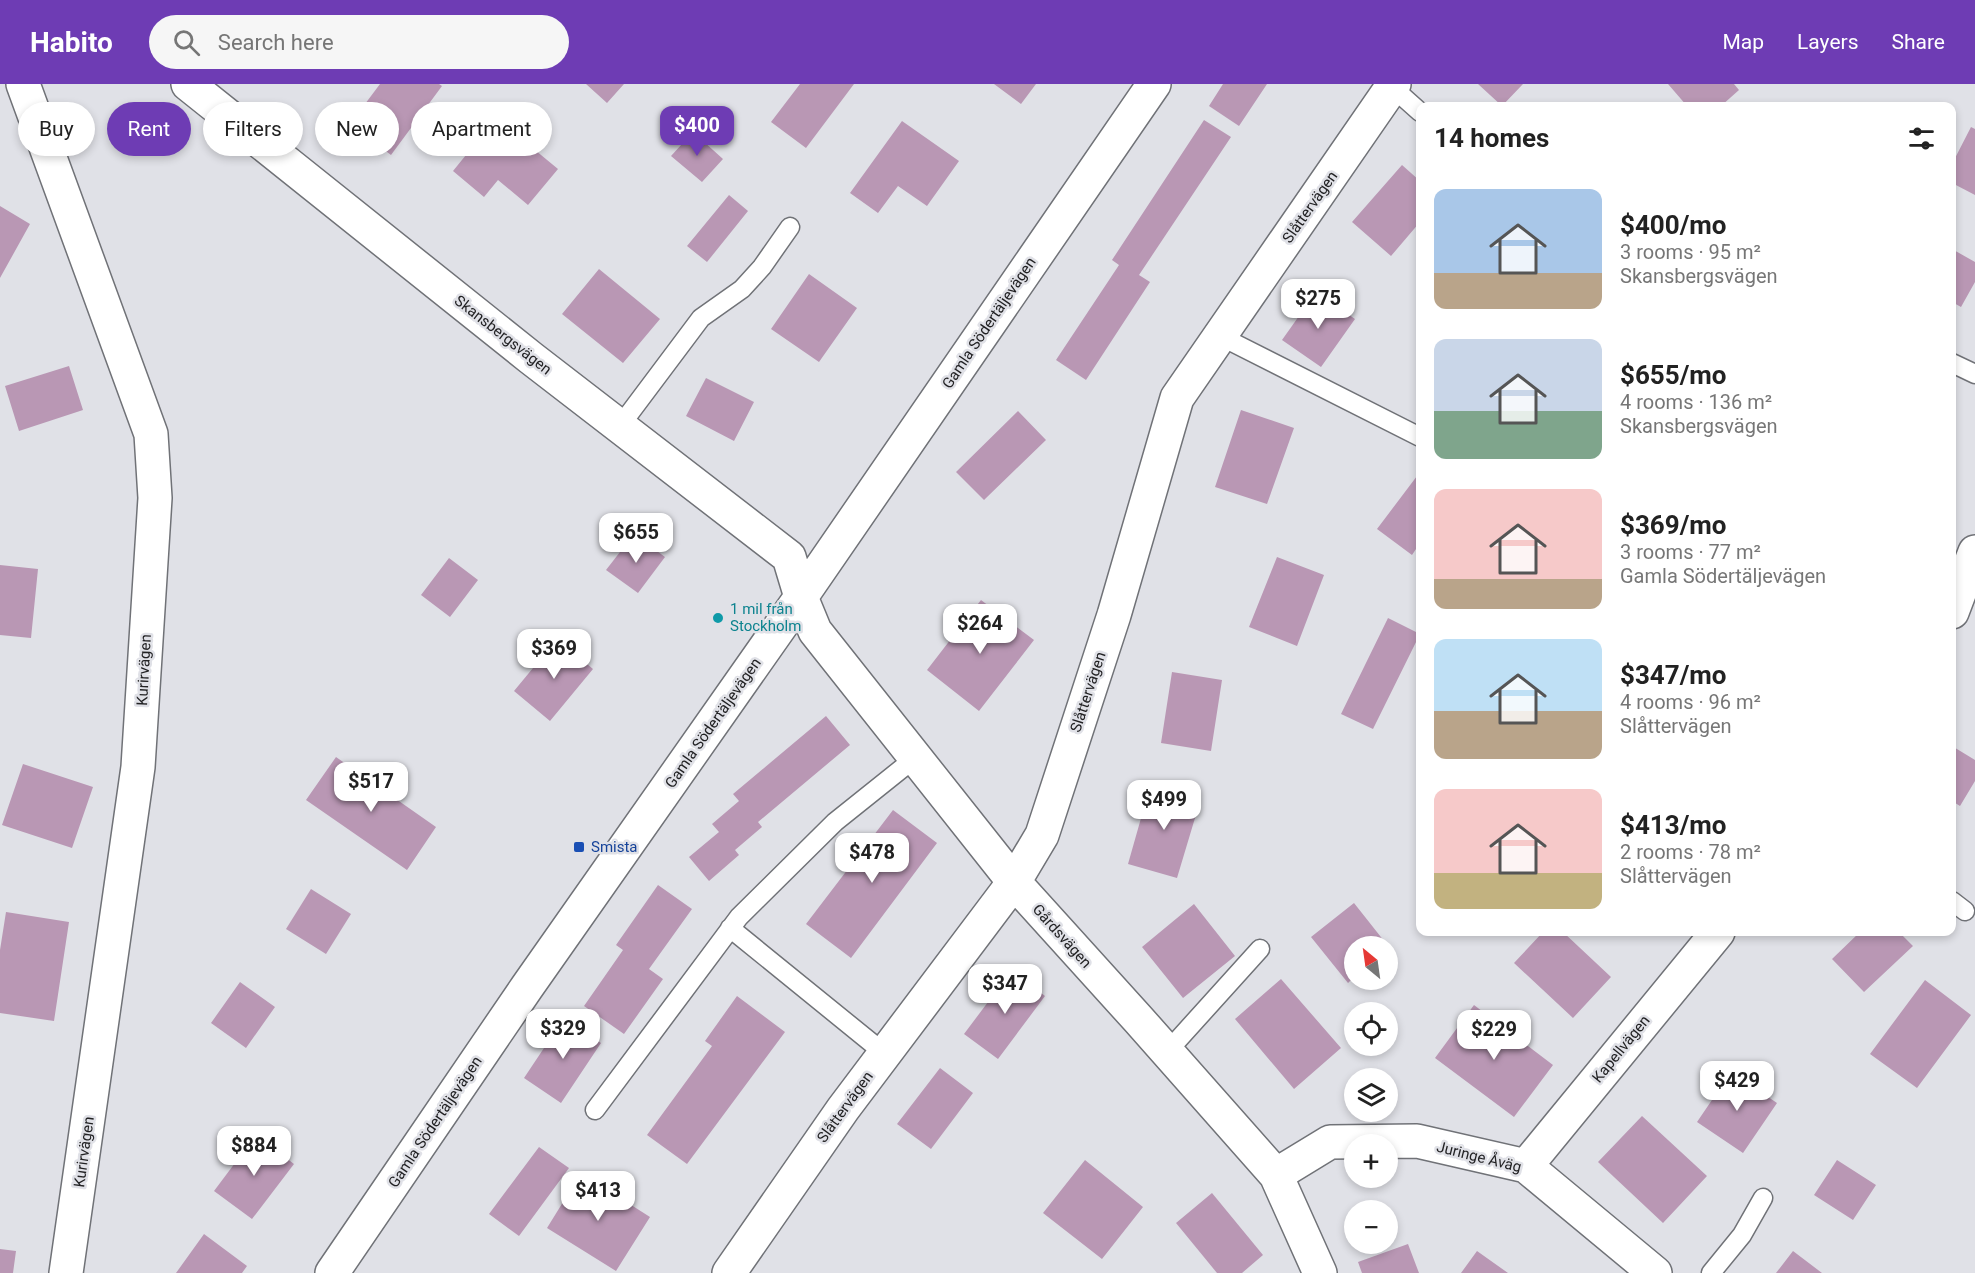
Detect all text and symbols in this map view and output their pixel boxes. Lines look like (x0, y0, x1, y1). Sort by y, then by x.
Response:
search box (149, 15, 569, 69)
text: Habito (30, 26, 113, 59)
icon: search (170, 26, 203, 59)
text: Search here (218, 30, 334, 55)
text: Map (1722, 30, 1764, 54)
text: Layers (1797, 30, 1858, 54)
text: Share (1891, 30, 1945, 54)
chip: Buy (18, 102, 95, 156)
chip: Rent (107, 102, 191, 156)
chip: Filters (203, 102, 303, 156)
chip: New (315, 102, 399, 156)
chip: Apartment (411, 102, 552, 156)
pin: $400 (661, 106, 733, 157)
text: $400 (674, 113, 720, 137)
icon: filters (1905, 122, 1938, 155)
text: 14 homes (1434, 123, 1549, 153)
street label: Slåttervägen (1279, 168, 1341, 246)
text: $400/mo (1620, 210, 1727, 240)
icon: home (1482, 213, 1554, 285)
text: 3 rooms · 95 m² (1620, 240, 1761, 264)
street label: Gamla Södertäljevägen (938, 254, 1040, 392)
text: Skansbergsvägen (1620, 264, 1778, 288)
pin: $275 (1282, 279, 1354, 330)
text: $275 (1295, 286, 1341, 310)
street label: Skansbergsvägen (451, 292, 555, 378)
text: $655/mo (1620, 360, 1727, 390)
icon: home (1482, 363, 1554, 435)
text: 4 rooms · 136 m² (1620, 390, 1772, 414)
text: Skansbergsvägen (1620, 414, 1778, 438)
text: $369/mo (1620, 510, 1727, 540)
pin: $655 (600, 513, 672, 564)
icon: home (1482, 513, 1554, 585)
text: $655 (613, 520, 659, 544)
text: 3 rooms · 77 m² (1620, 540, 1761, 564)
text: Gamla Södertäljevägen (1620, 564, 1826, 588)
place label: 1 mil från Stockholm (730, 600, 801, 635)
pin: $264 (944, 604, 1016, 655)
marker: 1 mil från Stockholm (711, 611, 725, 625)
text: $264 (957, 611, 1003, 635)
pin: $369 (518, 629, 590, 680)
street label: Kurirvägen (133, 634, 155, 706)
text: $369 (531, 636, 577, 660)
street label: Slåttervägen (1067, 649, 1109, 735)
street label: Gamla Södertäljevägen (661, 655, 765, 791)
text: $347/mo (1620, 660, 1727, 690)
icon: home (1482, 663, 1554, 735)
text: 4 rooms · 96 m² (1620, 690, 1761, 714)
text: Slåttervägen (1620, 714, 1732, 738)
pin: $517 (335, 762, 407, 813)
text: $517 (348, 769, 394, 793)
pin: $499 (1128, 780, 1200, 831)
text: $499 (1141, 787, 1187, 811)
text: $413/mo (1620, 810, 1727, 840)
icon: home (1482, 813, 1554, 885)
pin: $478 (836, 833, 908, 884)
place label: Smista (591, 838, 638, 856)
marker: Smista (572, 840, 586, 854)
text: $478 (849, 840, 895, 864)
text: 2 rooms · 78 m² (1620, 840, 1761, 864)
text: Slåttervägen (1620, 864, 1732, 888)
street label: Gårdsvägen (1029, 900, 1095, 972)
north arrow (1344, 936, 1398, 990)
map controls (1344, 936, 1398, 1254)
pin: $347 (969, 964, 1041, 1015)
text: $347 (982, 971, 1028, 995)
button: locate (1344, 1002, 1398, 1056)
pin: $329 (527, 1009, 599, 1060)
pin: $229 (1458, 1010, 1530, 1061)
street label: Kapellvägen (1588, 1012, 1654, 1086)
text: $329 (540, 1016, 586, 1040)
text: $229 (1471, 1017, 1517, 1041)
street label: Gamla Södertäljevägen (384, 1053, 486, 1191)
pin: $429 (1701, 1061, 1773, 1112)
street label: Slåttervägen (813, 1068, 877, 1146)
button: layers (1344, 1068, 1398, 1122)
text: $429 (1714, 1068, 1760, 1092)
street label: Kurirvägen (70, 1115, 98, 1189)
pin: $884 (218, 1126, 290, 1177)
text: $884 (231, 1133, 277, 1157)
button: + (1344, 1134, 1398, 1188)
street label: Juringe Åväg (1435, 1138, 1523, 1176)
pin: $413 (562, 1171, 634, 1222)
text: $413 (575, 1178, 621, 1202)
button: − (1344, 1200, 1398, 1254)

